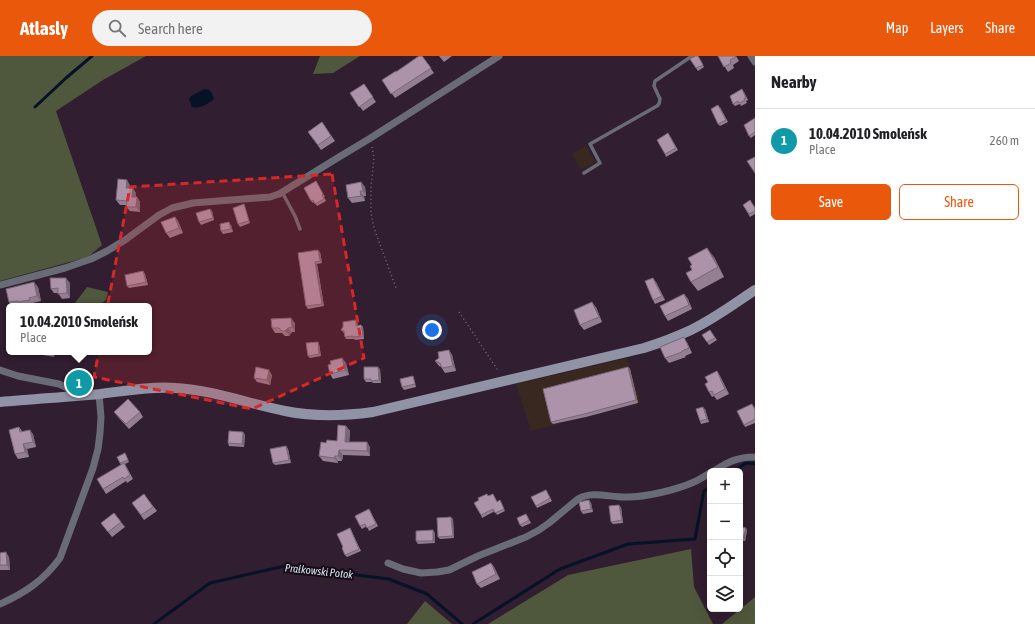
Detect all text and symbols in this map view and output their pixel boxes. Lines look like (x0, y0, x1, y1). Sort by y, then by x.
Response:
search box (92, 10, 372, 46)
text: Atlasly (20, 17, 68, 39)
icon: search (106, 17, 128, 39)
text: Search here (138, 20, 203, 37)
text: Map (886, 20, 908, 36)
text: Layers (930, 20, 963, 36)
text: Share (985, 20, 1015, 36)
text: Nearby (771, 72, 817, 92)
text: 10.04.2010 Smoleńsk (809, 125, 927, 142)
text: 1 (781, 133, 787, 148)
text: 260 m (990, 133, 1019, 148)
text: Place (809, 142, 836, 157)
button: Save (771, 184, 891, 220)
button: Share (899, 184, 1019, 220)
popup (6, 303, 152, 355)
text: 10.04.2010 Smoleńsk (20, 313, 138, 330)
your location (422, 320, 442, 340)
text: Place (20, 330, 47, 345)
pin: 1 (66, 368, 92, 398)
map controls (707, 468, 743, 612)
button: + (707, 468, 743, 504)
button: − (707, 504, 743, 540)
button: locate (707, 540, 743, 576)
water label: Prałkowski Potok (284, 561, 354, 581)
button: layers (707, 576, 743, 612)

